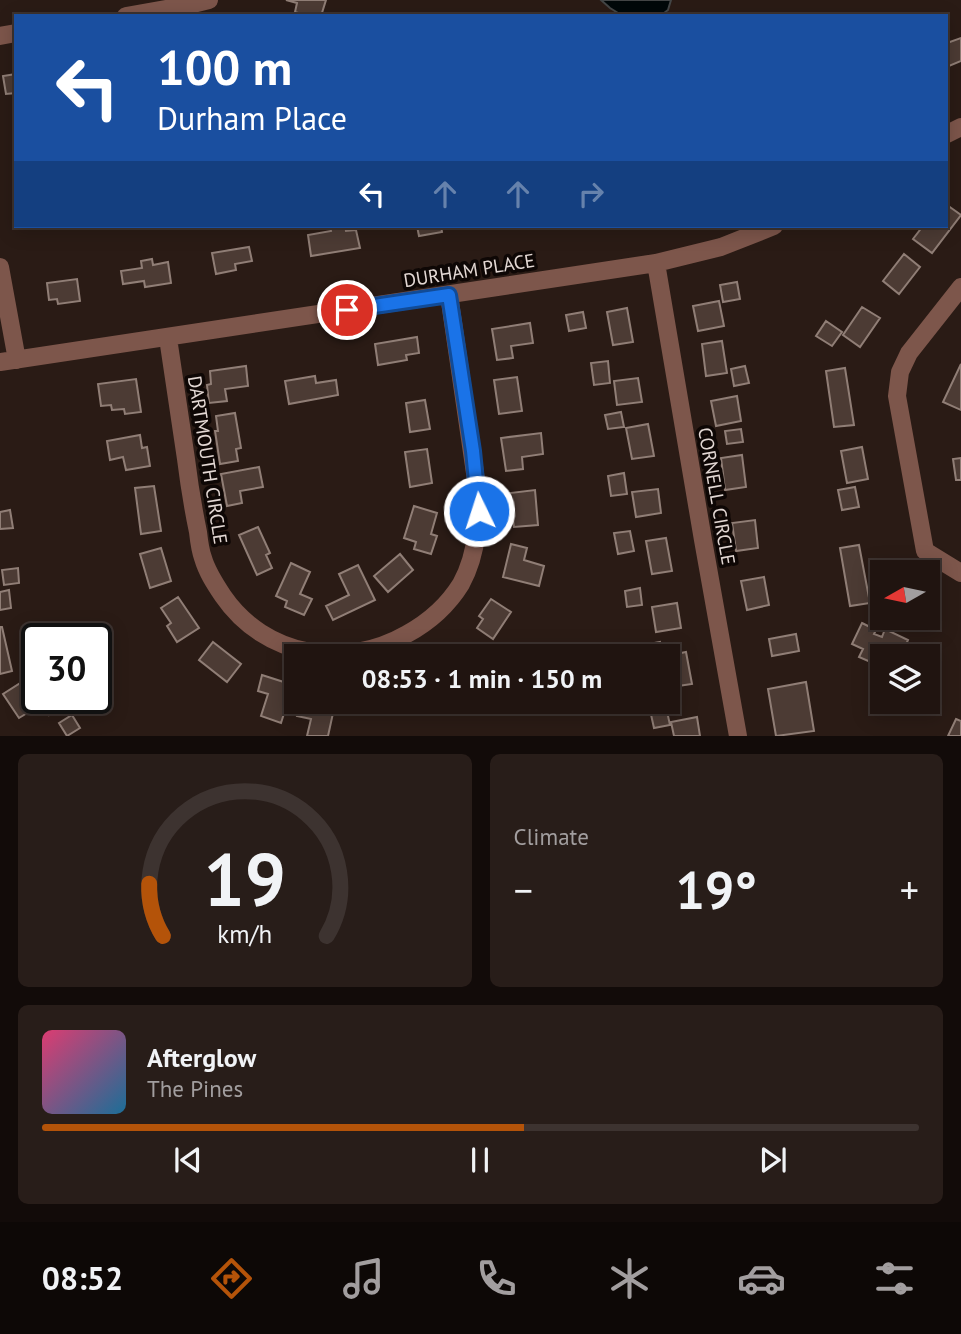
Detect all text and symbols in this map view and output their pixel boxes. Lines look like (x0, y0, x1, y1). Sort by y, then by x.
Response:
text: 100 m (157, 35, 292, 99)
icon: left (42, 42, 133, 133)
text: Durham Place (157, 97, 347, 139)
icon: left (353, 175, 391, 213)
icon: ahead (426, 175, 464, 213)
icon: ahead (499, 175, 537, 213)
icon: right (572, 175, 610, 213)
street label: DURHAM PLACE (402, 248, 536, 292)
pin (317, 280, 377, 340)
icon: arrive (328, 291, 366, 329)
street label: DARTMOUTH CIRCLE (183, 374, 233, 546)
street label: CORNELL CIRCLE (693, 425, 741, 567)
position arrow (442, 474, 516, 548)
north arrow (870, 560, 940, 630)
map controls (870, 560, 940, 714)
speed limit sign: 30 (21, 623, 112, 714)
button: layers (870, 644, 940, 714)
text: 08:53 · 1 min · 150 m (362, 662, 602, 695)
text: Climate (514, 822, 589, 851)
text: 19 (203, 833, 286, 927)
text: 19° (675, 856, 757, 923)
text: − (514, 865, 533, 914)
text: + (900, 865, 919, 914)
text: km/h (217, 918, 272, 950)
text: Afterglow (147, 1041, 256, 1074)
text: The Pines (147, 1074, 243, 1103)
icon: previous (169, 1141, 207, 1179)
icon: pause (461, 1141, 499, 1179)
icon: next (754, 1141, 792, 1179)
icon: directions (207, 1254, 256, 1303)
icon: music (339, 1254, 388, 1303)
icon: phone (472, 1254, 521, 1303)
icon: climate (605, 1254, 654, 1303)
icon: car (737, 1254, 786, 1303)
icon: filters (870, 1254, 919, 1303)
text: 08:52 (42, 1257, 123, 1299)

